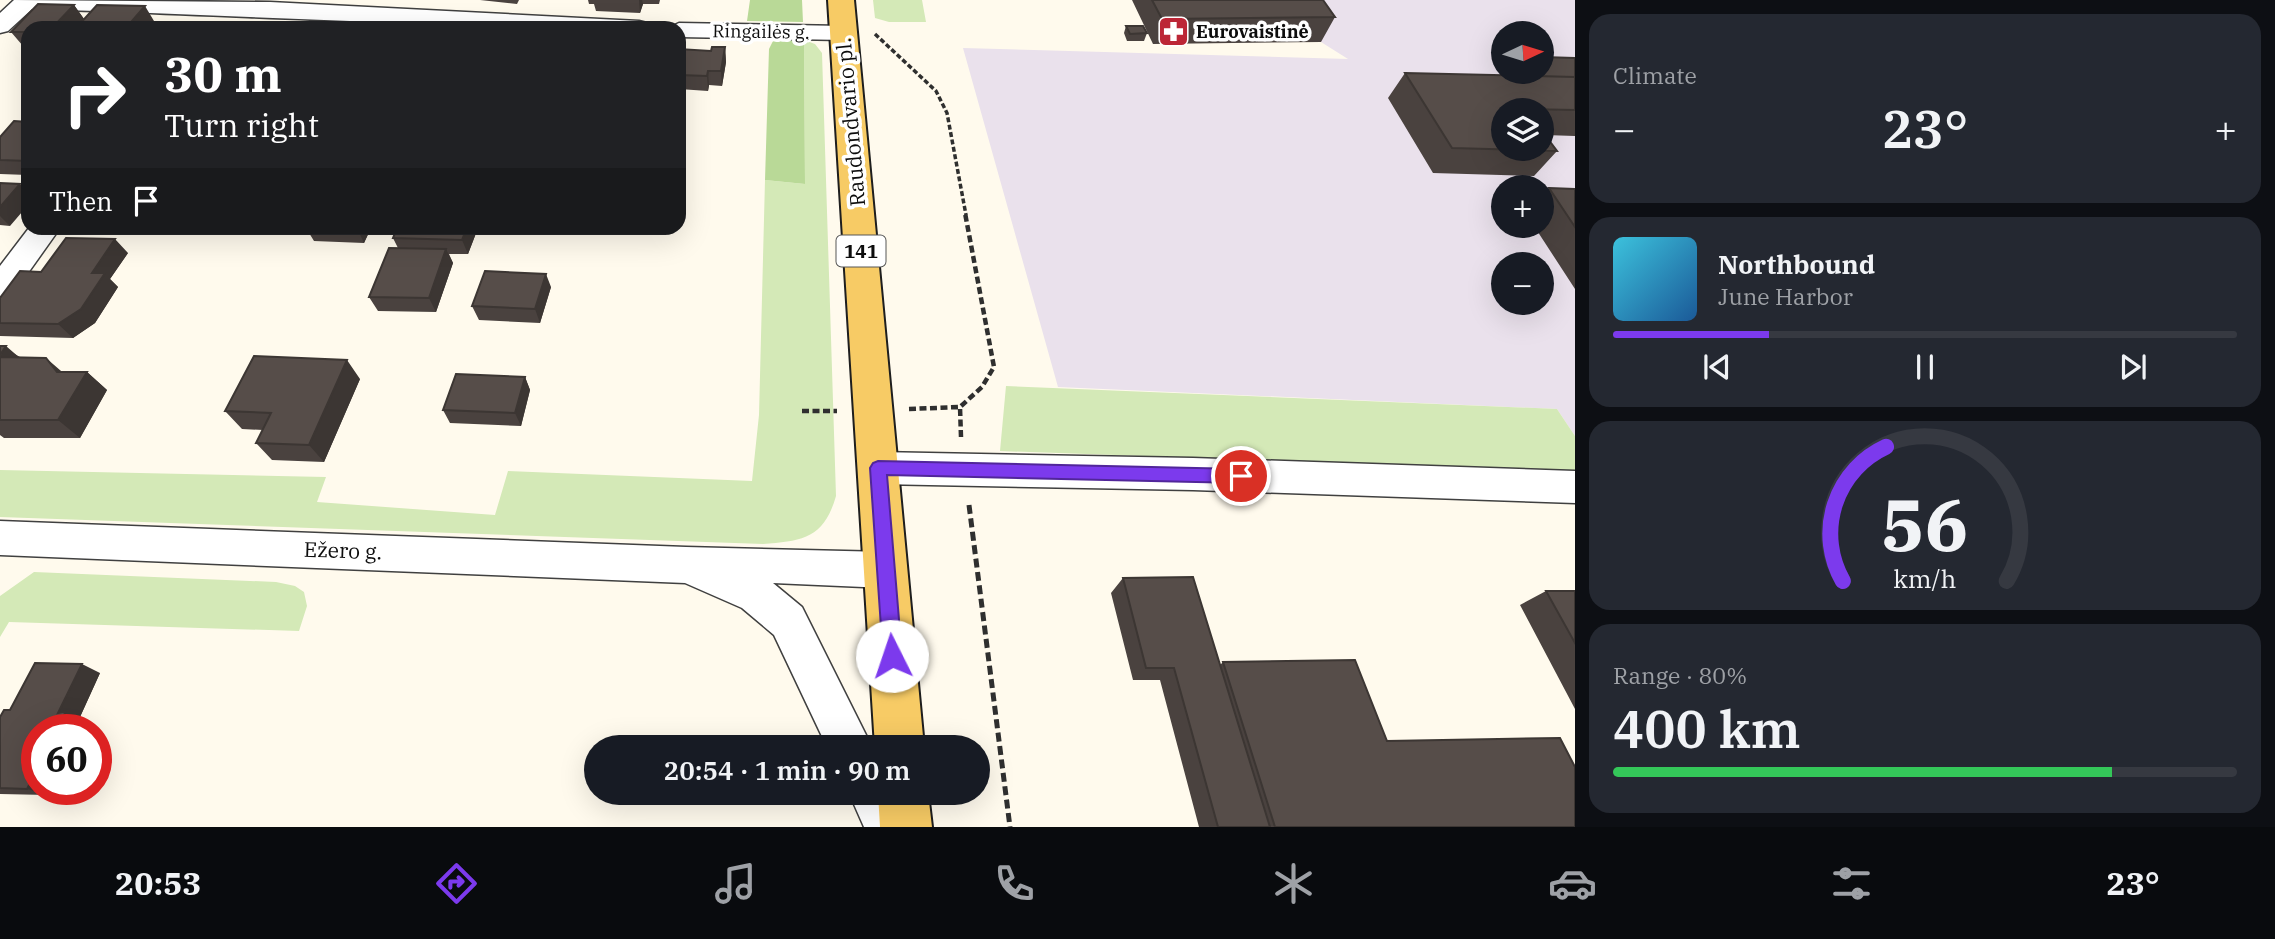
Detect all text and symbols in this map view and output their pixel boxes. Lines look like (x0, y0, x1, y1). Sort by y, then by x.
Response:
pharmacy icon: Eurovaistinė (1156, 15, 1190, 49)
street label: Ringailės g. (712, 19, 810, 44)
place label: Eurovaistinė (1196, 20, 1309, 43)
north arrow (1491, 21, 1554, 84)
map controls (1491, 21, 1554, 315)
street label: Raudondvario pl. (829, 37, 871, 208)
text: 30 m (164, 42, 282, 105)
icon: right (49, 49, 140, 140)
text: Climate (1613, 60, 1697, 90)
text: 23° (1882, 95, 1968, 162)
button: layers (1491, 98, 1554, 161)
text: Turn right (164, 104, 319, 146)
text: − (1613, 104, 1636, 153)
text: + (2214, 104, 2237, 153)
button: + (1491, 175, 1554, 238)
icon: arrive (127, 182, 165, 220)
text: Then (49, 184, 113, 218)
road number: 141 (836, 235, 886, 266)
text: Northbound (1718, 247, 1875, 281)
button: − (1491, 252, 1554, 315)
text: June Harbor (1718, 281, 1853, 311)
icon: previous (1698, 348, 1736, 386)
icon: pause (1906, 348, 1944, 386)
icon: next (2114, 348, 2152, 386)
pin (1211, 446, 1271, 506)
icon: arrive (1222, 457, 1260, 495)
text: 56 (1881, 477, 1969, 572)
street label: Ežero g. (303, 535, 383, 565)
text: km/h (1893, 562, 1957, 595)
position arrow (855, 619, 929, 693)
text: Range · 80% (1613, 660, 1747, 690)
text: 400 km (1613, 695, 1801, 762)
speed limit sign: 60 (21, 714, 112, 805)
text: 20:54 · 1 min · 90 m (664, 753, 910, 787)
icon: directions (432, 859, 481, 908)
icon: music (711, 859, 760, 908)
icon: phone (990, 859, 1039, 908)
icon: climate (1269, 859, 1318, 908)
icon: car (1548, 859, 1597, 908)
icon: filters (1827, 859, 1876, 908)
text: 20:53 (115, 862, 202, 904)
text: 23° (2106, 862, 2160, 904)

